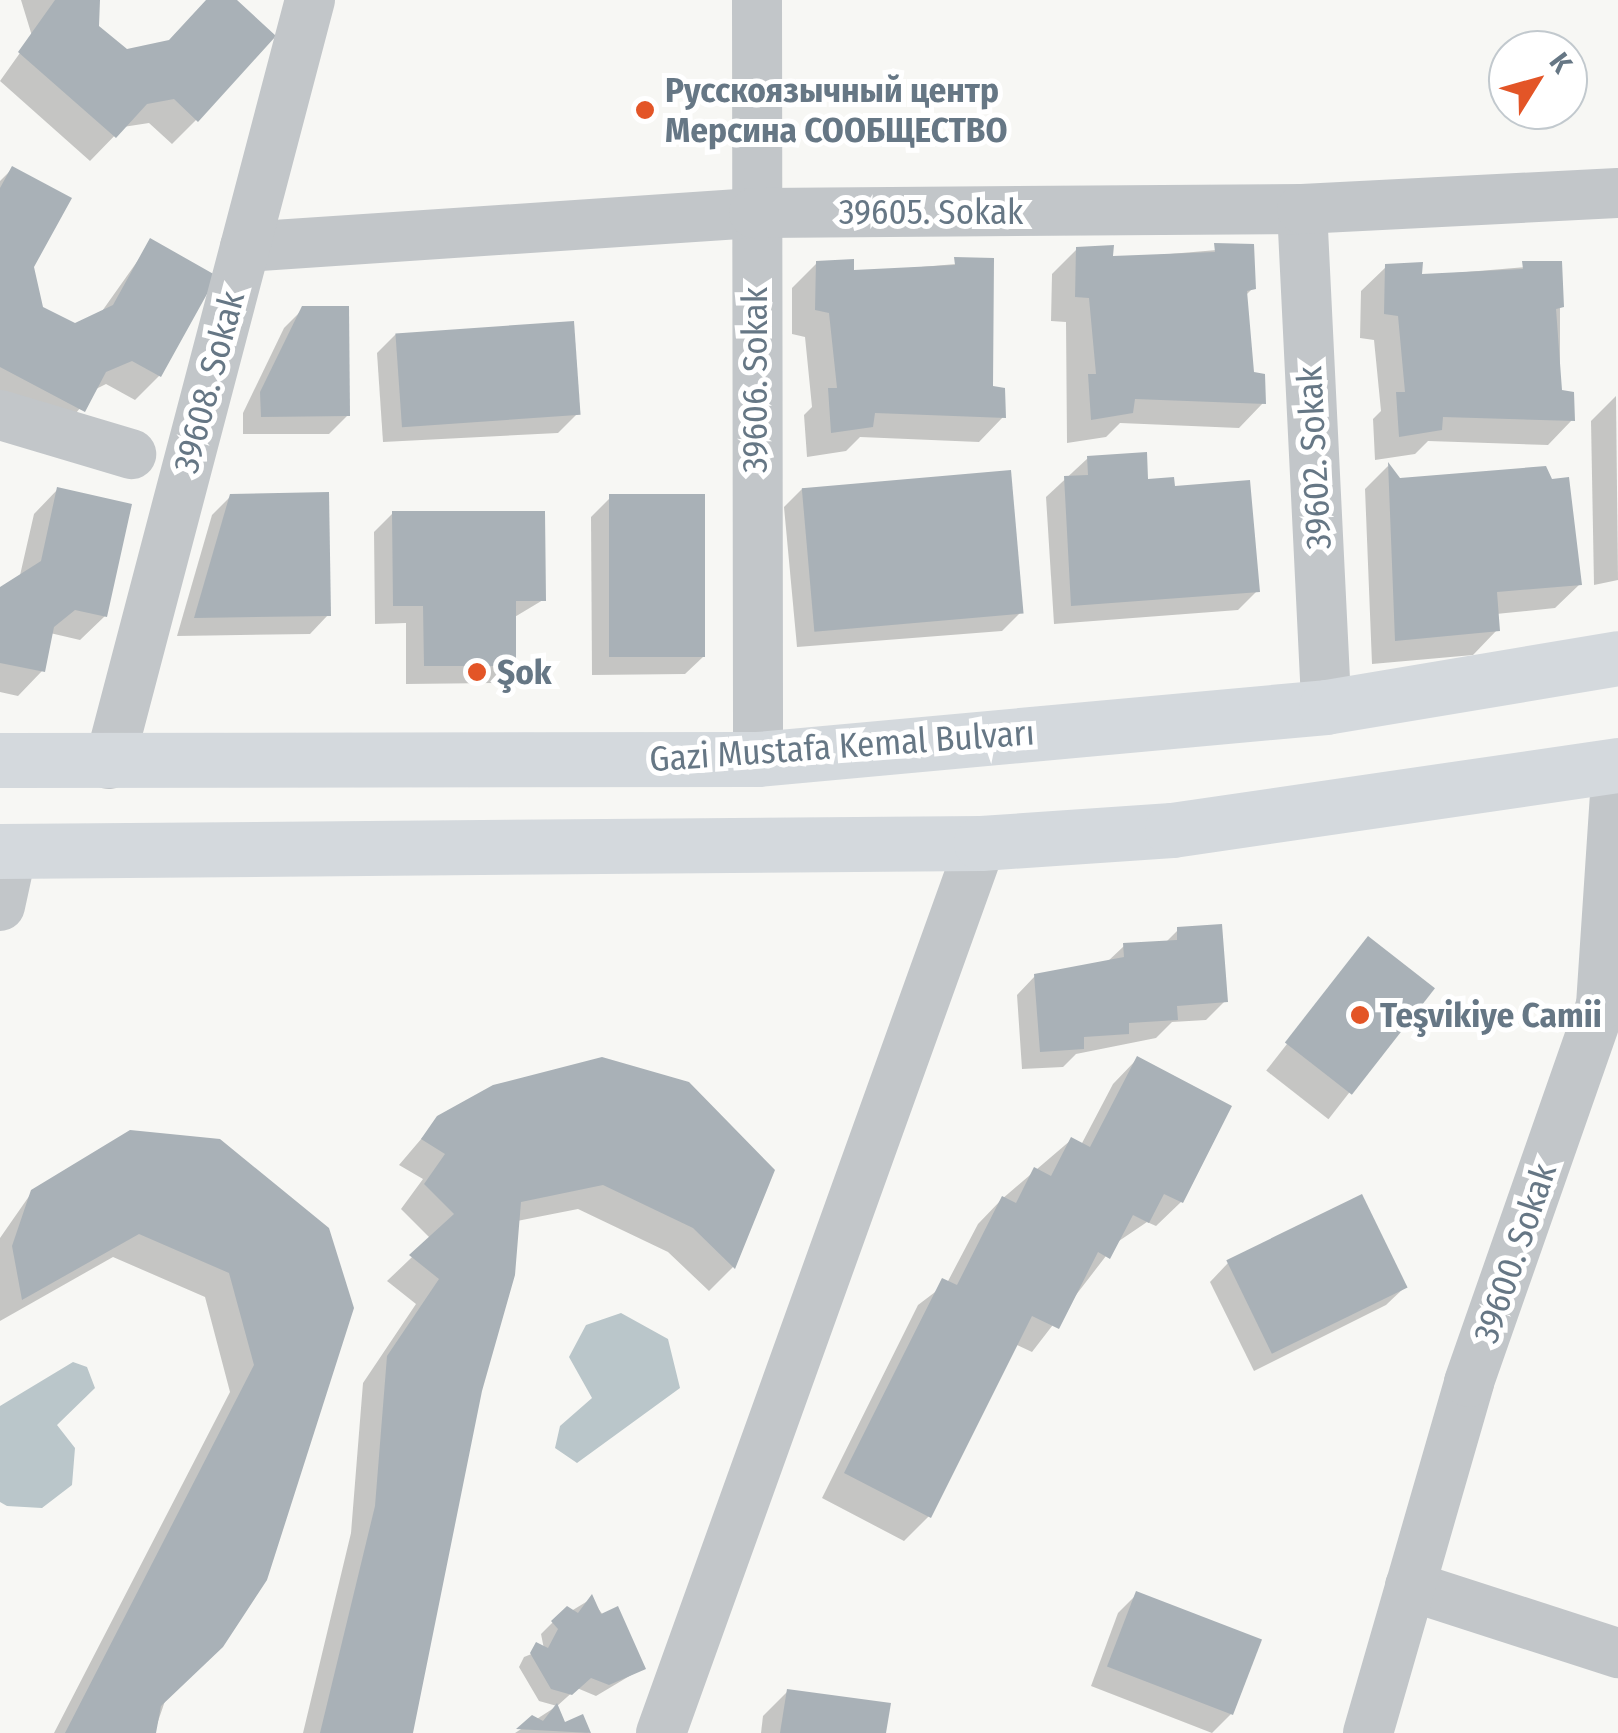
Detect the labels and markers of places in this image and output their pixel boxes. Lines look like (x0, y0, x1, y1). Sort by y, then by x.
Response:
place label: Русскоязычный центр Мерсина СООБЩЕСТВО (665, 69, 1007, 151)
marker: Русскоязычный центр Мерсина СООБЩЕСТВО (634, 99, 656, 121)
place label: Şok (497, 651, 552, 693)
marker: Şok (466, 661, 488, 683)
place label: Teşvikiye Camii (1380, 994, 1602, 1036)
marker: Teşvikiye Camii (1349, 1004, 1371, 1026)

